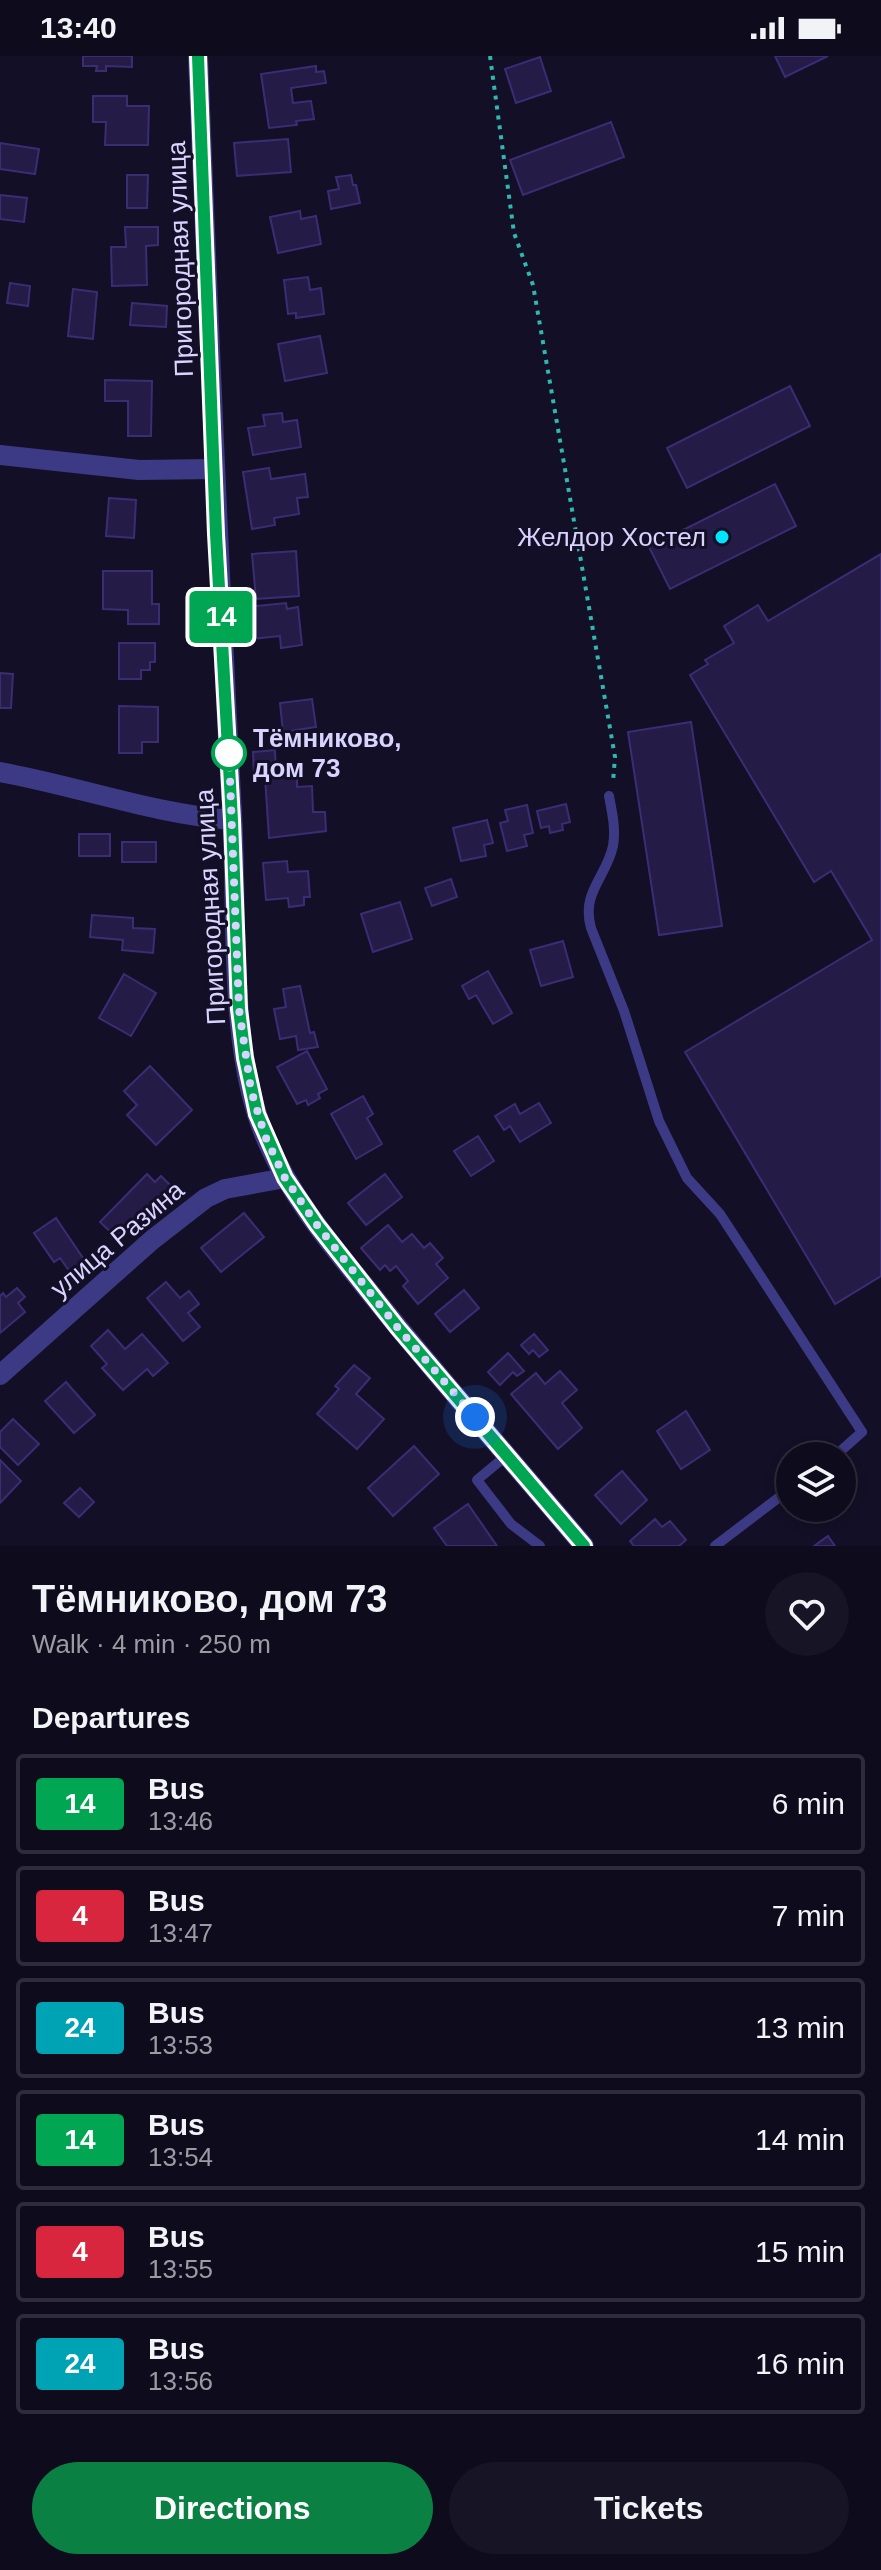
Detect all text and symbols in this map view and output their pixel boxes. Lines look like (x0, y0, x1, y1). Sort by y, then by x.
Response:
text: 13:40 (40, 11, 117, 44)
street label: Пригородная улица (161, 140, 199, 378)
place label: Желдор Хостел (517, 522, 706, 552)
marker: Желдор Хостел (713, 528, 731, 546)
line badge: 14 (185, 591, 257, 643)
text: 14 (205, 601, 237, 632)
place label: Тёмниково, дом 73 (253, 723, 402, 783)
marker: Тёмниково, дом 73 (212, 736, 246, 770)
street label: Пригородная улица (189, 788, 231, 1026)
street label: улица Разина (44, 1174, 190, 1303)
your location (455, 1397, 495, 1437)
map controls (776, 1442, 856, 1522)
button: layers (776, 1442, 856, 1522)
button: heart (765, 1572, 849, 1656)
text: Тёмниково, дом 73 (32, 1578, 387, 1620)
text: Walk · 4 min · 250 m (32, 1629, 271, 1659)
text: Departures (32, 1701, 190, 1734)
text: Bus (148, 1772, 205, 1805)
text: 6 min (772, 1787, 845, 1820)
text: 14 (64, 1788, 96, 1819)
text: 13:46 (148, 1806, 213, 1836)
text: Bus (148, 1884, 205, 1917)
text: 7 min (772, 1899, 845, 1932)
text: 4 (72, 1900, 88, 1931)
text: 13:47 (148, 1918, 213, 1948)
text: Bus (148, 1996, 205, 2029)
text: 13 min (755, 2011, 845, 2044)
text: 24 (64, 2012, 96, 2043)
text: 13:53 (148, 2030, 213, 2060)
text: Bus (148, 2108, 205, 2141)
text: 14 min (755, 2123, 845, 2156)
text: 14 (64, 2124, 96, 2155)
text: 13:54 (148, 2142, 213, 2172)
text: Bus (148, 2220, 205, 2253)
text: 15 min (755, 2235, 845, 2268)
text: 4 (72, 2236, 88, 2267)
text: 13:55 (148, 2254, 213, 2284)
text: Bus (148, 2332, 205, 2365)
text: 16 min (755, 2347, 845, 2380)
text: 24 (64, 2348, 96, 2379)
text: 13:56 (148, 2366, 213, 2396)
button: Directions (32, 2462, 433, 2554)
button: Tickets (449, 2462, 849, 2554)

